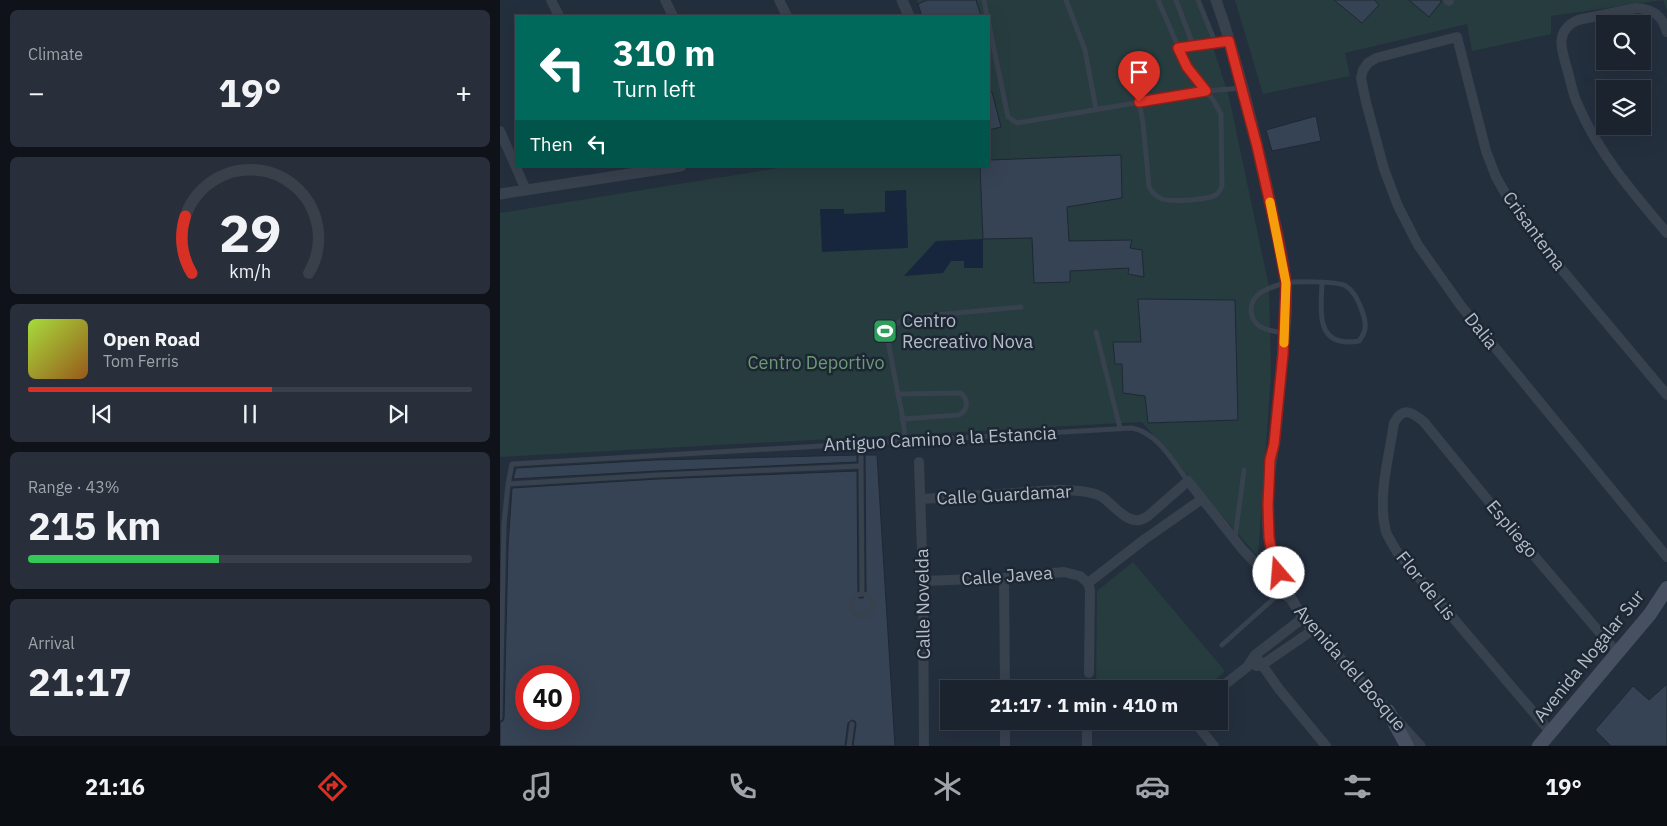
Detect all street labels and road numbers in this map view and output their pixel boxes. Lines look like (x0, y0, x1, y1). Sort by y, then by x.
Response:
street label: Crisantema (1498, 187, 1571, 275)
street label: Dalia (1460, 308, 1503, 354)
street label: Antiguo Camino a la Estancia (823, 421, 1057, 456)
street label: Calle Guardamar (936, 479, 1073, 510)
street label: Espliego (1482, 495, 1543, 562)
street label: Flor de Lis (1391, 546, 1461, 625)
street label: Calle Novelda (910, 548, 935, 660)
street label: Calle Javea (961, 561, 1054, 590)
street label: Avenida Nogalar Sur (1528, 585, 1649, 726)
street label: Avenida del Bosque (1289, 600, 1411, 735)

